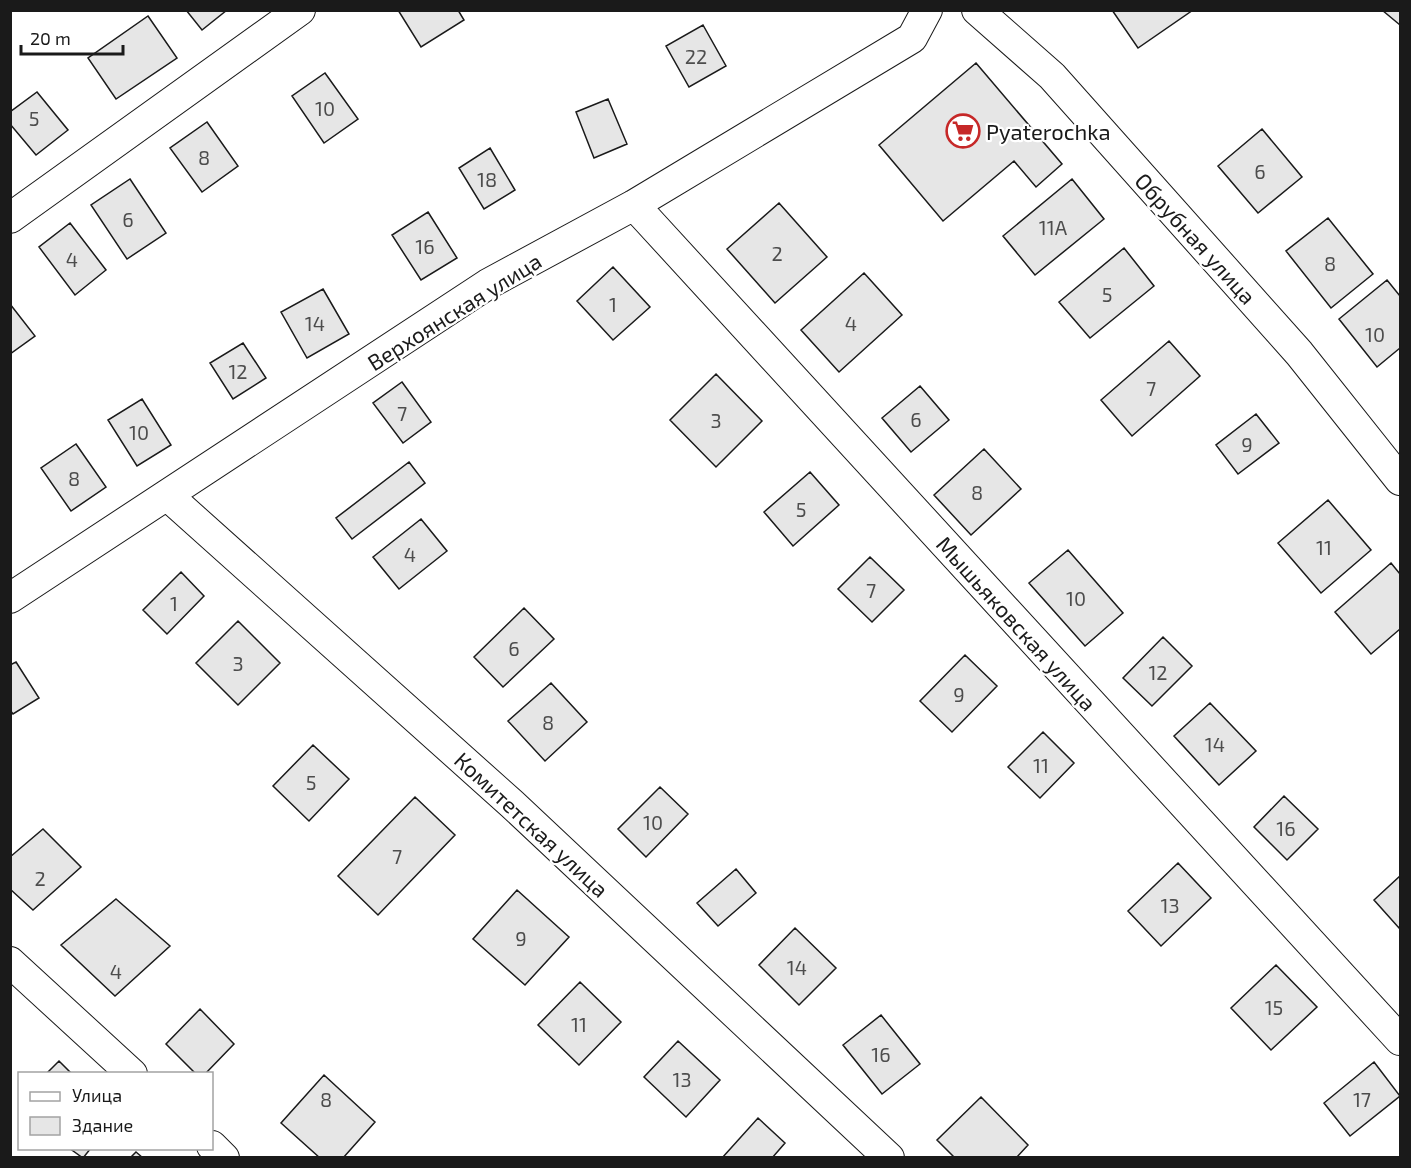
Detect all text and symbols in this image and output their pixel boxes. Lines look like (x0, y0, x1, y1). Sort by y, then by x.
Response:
scale bar (21, 18, 123, 56)
text: 20 m (30, 27, 71, 49)
house number: 22 (685, 44, 707, 68)
house number: 10 (315, 96, 335, 120)
house number: 5 (29, 106, 39, 130)
supermarket icon: Pyaterochka (945, 113, 981, 149)
place label: Pyaterochka (986, 118, 1111, 144)
house number: 8 (198, 145, 210, 169)
house number: 6 (1254, 159, 1266, 183)
house number: 18 (477, 167, 497, 191)
street label: Обрубная улица (1130, 167, 1262, 310)
house number: 6 (122, 207, 134, 231)
house number: 11А (1039, 215, 1068, 239)
house number: 16 (415, 234, 435, 258)
house number: 2 (771, 241, 783, 265)
house number: 4 (66, 247, 78, 271)
street label: Верхоянская улица (362, 247, 546, 376)
house number: 8 (1324, 251, 1336, 275)
house number: 5 (1102, 282, 1112, 306)
house number: 1 (609, 292, 617, 316)
house number: 14 (305, 311, 325, 335)
house number: 4 (845, 311, 857, 335)
house number: 10 (1365, 322, 1385, 346)
house number: 12 (228, 359, 248, 383)
house number: 7 (1146, 376, 1156, 400)
house number: 7 (397, 401, 407, 425)
house number: 6 (910, 407, 922, 431)
house number: 3 (710, 408, 722, 432)
house number: 10 (129, 420, 149, 444)
house number: 9 (1241, 432, 1253, 456)
house number: 8 (68, 466, 80, 490)
house number: 8 (971, 480, 983, 504)
house number: 5 (796, 497, 806, 521)
street label: Мышьяковская улица (931, 530, 1102, 716)
house number: 11 (1316, 535, 1332, 559)
house number: 4 (404, 542, 416, 566)
house number: 7 (866, 578, 876, 602)
house number: 10 (1066, 586, 1086, 610)
house number: 1 (170, 591, 178, 615)
house number: 6 (508, 636, 520, 660)
house number: 3 (232, 651, 244, 675)
house number: 12 (1148, 660, 1168, 684)
house number: 9 (953, 682, 965, 706)
house number: 8 (542, 710, 554, 734)
house number: 14 (1205, 732, 1225, 756)
street label: Комитетская улица (449, 746, 614, 903)
house number: 11 (1033, 753, 1049, 777)
house number: 5 (306, 770, 316, 794)
house number: 10 (643, 810, 663, 834)
house number: 16 (1276, 816, 1296, 840)
house number: 7 (392, 844, 402, 868)
house number: 2 (34, 866, 46, 890)
house number: 13 (1160, 893, 1180, 917)
house number: 9 (515, 926, 527, 950)
house number: 14 (787, 955, 807, 979)
house number: 4 (110, 959, 122, 983)
house number: 15 (1265, 995, 1283, 1019)
house number: 11 (571, 1012, 587, 1036)
house number: 16 (871, 1042, 891, 1066)
house number: 13 (672, 1067, 692, 1091)
legend (18, 1072, 213, 1150)
text: Улица (72, 1084, 122, 1106)
house number: 8 (320, 1087, 332, 1111)
house number: 17 (1353, 1087, 1371, 1111)
text: Здание (72, 1114, 133, 1136)

